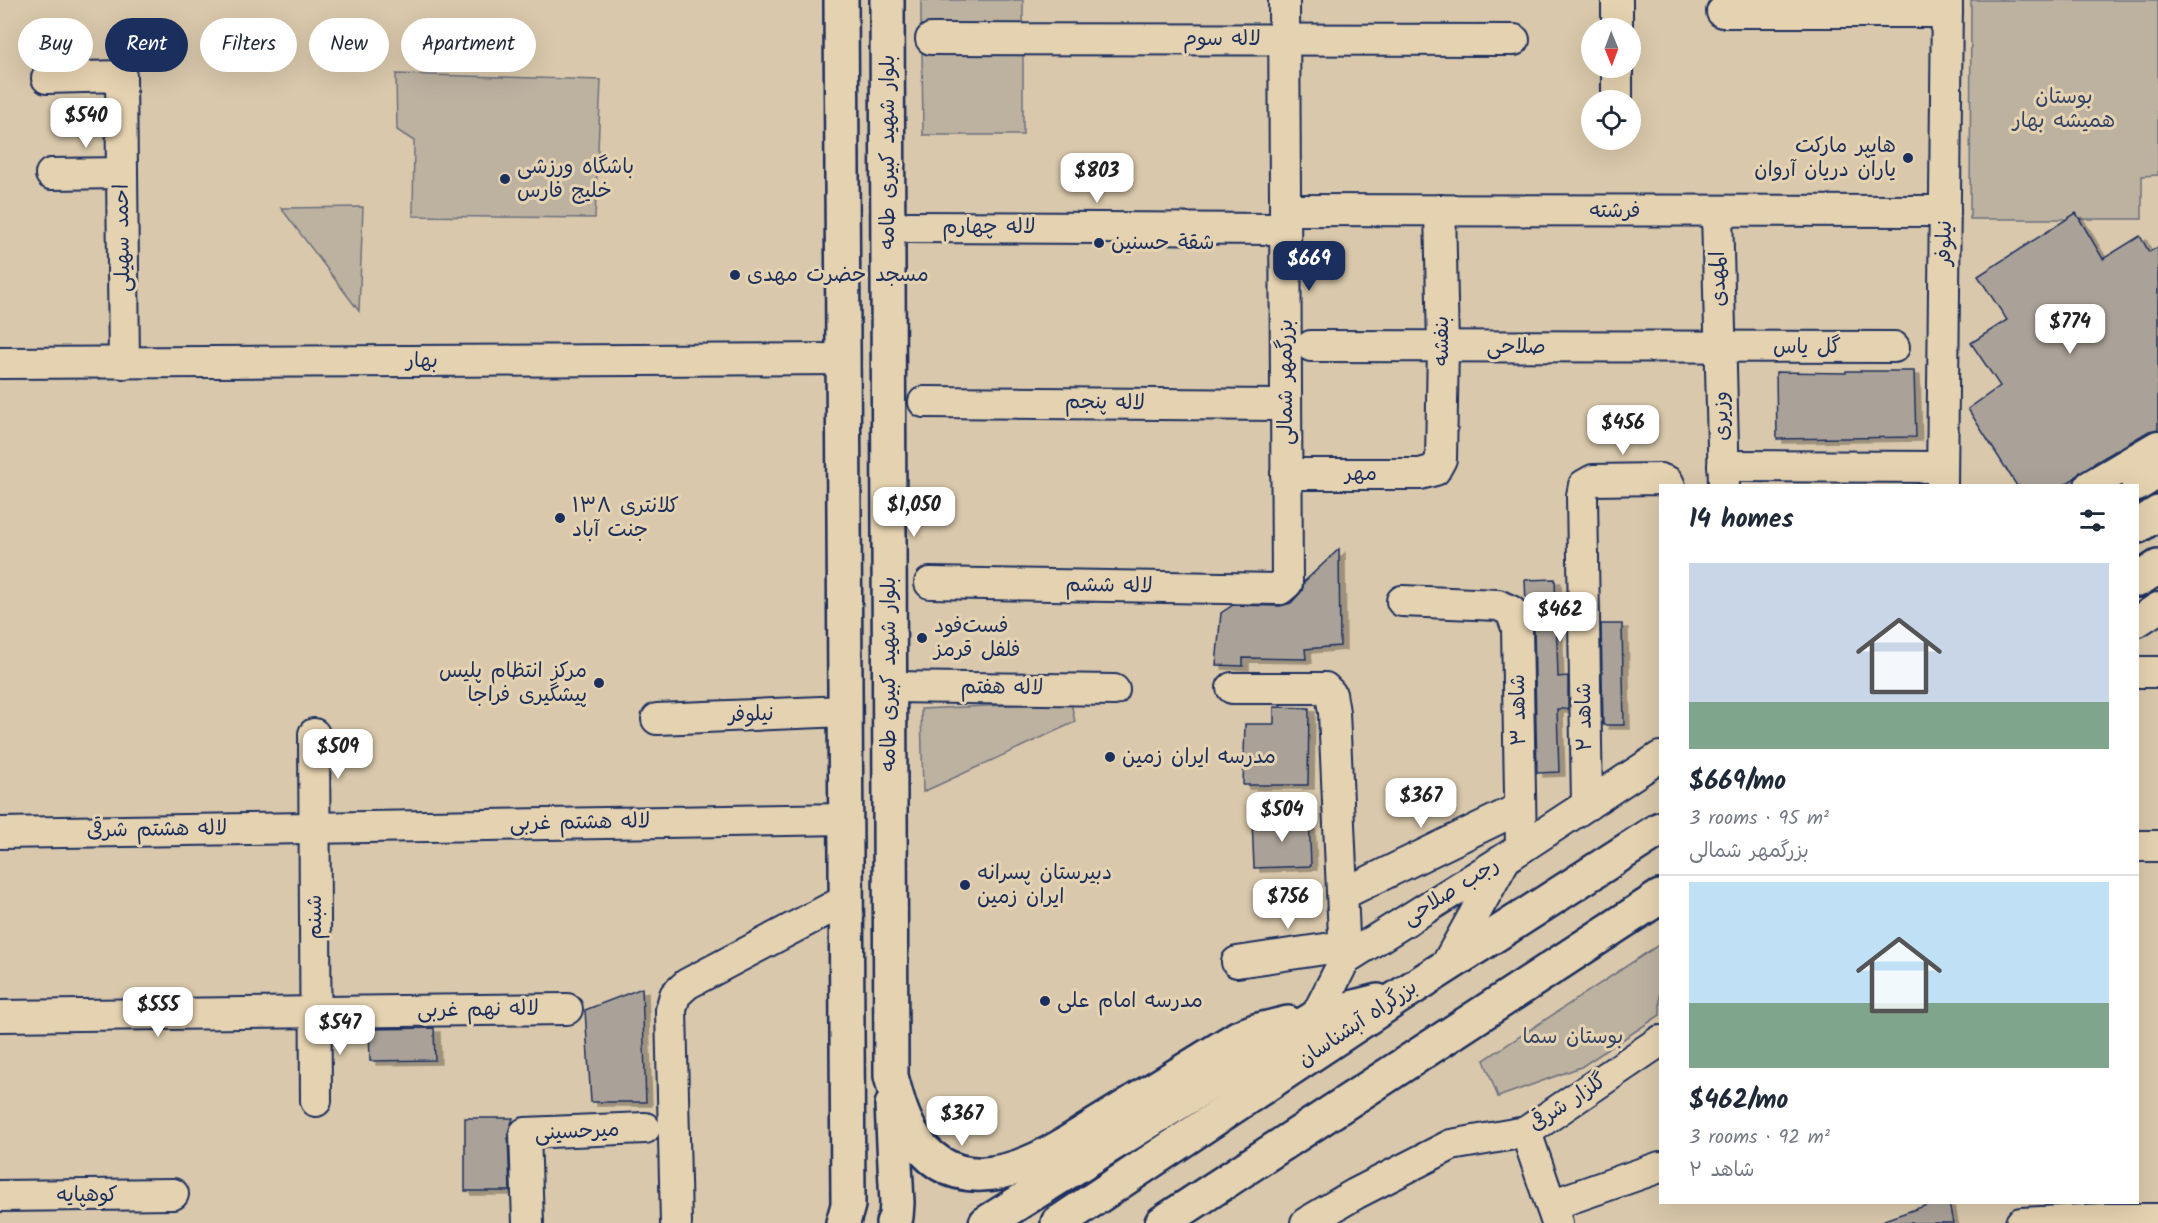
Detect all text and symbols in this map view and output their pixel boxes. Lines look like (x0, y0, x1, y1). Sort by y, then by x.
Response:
chip: Buy (18, 18, 93, 72)
chip: Rent (105, 18, 188, 72)
chip: Filters (200, 18, 297, 72)
chip: New (309, 18, 389, 72)
chip: Apartment (401, 18, 536, 72)
north arrow (1581, 18, 1641, 78)
map controls (1581, 18, 1641, 150)
street label: لاله سوم (1183, 23, 1261, 56)
street label: بلوار شهید کبیری طامه (872, 55, 905, 249)
park label: بوستان همیشه بهار (2011, 81, 2115, 138)
button: locate (1581, 90, 1641, 150)
pin: $540 (50, 98, 122, 149)
text: $540 (64, 101, 108, 133)
place label: هایپر مارکت یاران دریان آروان (1754, 130, 1896, 187)
place label: باشگاه ورزشی خلیج فارس (517, 151, 634, 208)
marker: هایپر مارکت یاران دریان آروان (1901, 151, 1915, 165)
pin: $803 (1061, 153, 1133, 204)
text: $803 (1075, 156, 1119, 188)
marker: باشگاه ورزشی خلیج فارس (498, 172, 512, 186)
street label: احمد سهیلی (106, 184, 140, 292)
street label: فرشته (1589, 195, 1641, 228)
street label: لاله چهارم (942, 211, 1036, 244)
street label: نیلوفر (1928, 220, 1962, 268)
place label: شقة حسنين (1111, 227, 1215, 260)
marker: شقة حسنين (1092, 236, 1106, 250)
pin: $669 (1273, 241, 1345, 292)
text: $669 (1287, 244, 1331, 276)
street label: المهدی (1702, 251, 1736, 307)
place label: مسجد حضرت مهدی (747, 259, 929, 292)
marker: مسجد حضرت مهدی (728, 268, 742, 282)
pin: $774 (2034, 304, 2106, 355)
text: $774 (2049, 307, 2091, 339)
street label: بنفشه (1426, 316, 1459, 366)
street label: بزرگمهر شمالی (1270, 319, 1303, 445)
street label: صلاحی (1486, 331, 1546, 364)
street label: گل یاس (1773, 331, 1841, 364)
street label: بهار (404, 345, 438, 378)
street label: لاله پنجم (1065, 386, 1145, 420)
street label: وزیری (1705, 391, 1739, 441)
pin: $456 (1587, 405, 1659, 456)
text: $456 (1601, 408, 1645, 440)
street label: مهر (1343, 458, 1377, 491)
pin: $1,050 (865, 487, 963, 538)
place label: کلانتری ۱۳۸ جنت آباد (572, 490, 679, 547)
text: $1,050 (887, 490, 941, 522)
text: 14 homes (1689, 499, 1794, 541)
icon: filters (2076, 504, 2109, 537)
marker: کلانتری ۱۳۸ جنت آباد (553, 511, 567, 525)
street label: لاله ششم (1065, 569, 1153, 603)
street label: بلوار شهید کبیری طامه (873, 577, 906, 771)
pin: $462 (1524, 592, 1596, 643)
text: $462 (1537, 595, 1583, 627)
icon: home (1845, 602, 1953, 710)
place label: فست‌فود فلفل قرمز (932, 610, 1021, 667)
marker: فست‌فود فلفل قرمز (915, 631, 929, 645)
place label: مرکز انتظام پلیس پیشگیری فراجا (439, 655, 587, 712)
street label: لاله هفتم (960, 671, 1044, 705)
street label: شاهد ۳ (1502, 674, 1536, 746)
marker: مرکز انتظام پلیس پیشگیری فراجا (592, 676, 606, 690)
street label: شاهد ۲ (1568, 682, 1602, 752)
street label: نیلوفر (726, 698, 774, 732)
pin: $509 (302, 729, 374, 780)
text: $509 (317, 732, 359, 764)
place label: مدرسه ایران زمین (1122, 741, 1276, 774)
marker: مدرسه ایران زمین (1103, 750, 1117, 764)
text: $669/mo (1689, 761, 1786, 803)
pin: $367 (1385, 778, 1457, 829)
text: $367 (1399, 781, 1443, 813)
pin: $504 (1246, 792, 1318, 843)
text: $504 (1260, 795, 1304, 827)
text: 3 rooms · 95 m² (1689, 803, 1829, 835)
street label: لاله هشتم غربی (509, 805, 651, 841)
street label: لاله هشتم شرقی (86, 812, 228, 848)
text: بزرگمهر شمالی (1689, 836, 1809, 868)
street label: رجب صلاحی (1396, 849, 1506, 935)
place label: دبیرستان پسرانه ایران زمین (977, 857, 1112, 914)
marker: دبیرستان پسرانه ایران زمین (958, 878, 972, 892)
pin: $756 (1252, 879, 1324, 930)
text: $756 (1267, 882, 1309, 914)
street label: شبنم (299, 895, 332, 939)
icon: home (1845, 921, 1953, 1029)
street label: بزرگراه آبشناسان (1291, 972, 1425, 1076)
place label: مدرسه امام علی (1057, 985, 1203, 1018)
pin: $555 (122, 987, 194, 1038)
text: $555 (137, 990, 179, 1022)
street label: لاله نهم غربی (417, 992, 539, 1028)
marker: مدرسه امام علی (1038, 994, 1052, 1008)
pin: $547 (304, 1005, 376, 1056)
text: $547 (319, 1008, 361, 1040)
park label: بوستان سما (1523, 1021, 1623, 1054)
street label: گلزار شرقی (1522, 1065, 1614, 1141)
text: $462/mo (1689, 1080, 1788, 1122)
pin: $367 (926, 1096, 998, 1147)
text: $367 (940, 1099, 984, 1131)
street label: میرحسینی (534, 1113, 620, 1151)
text: 3 rooms · 92 m² (1689, 1122, 1830, 1154)
text: شاهد ۲ (1689, 1155, 1754, 1187)
street label: کوهپایه (56, 1179, 118, 1212)

